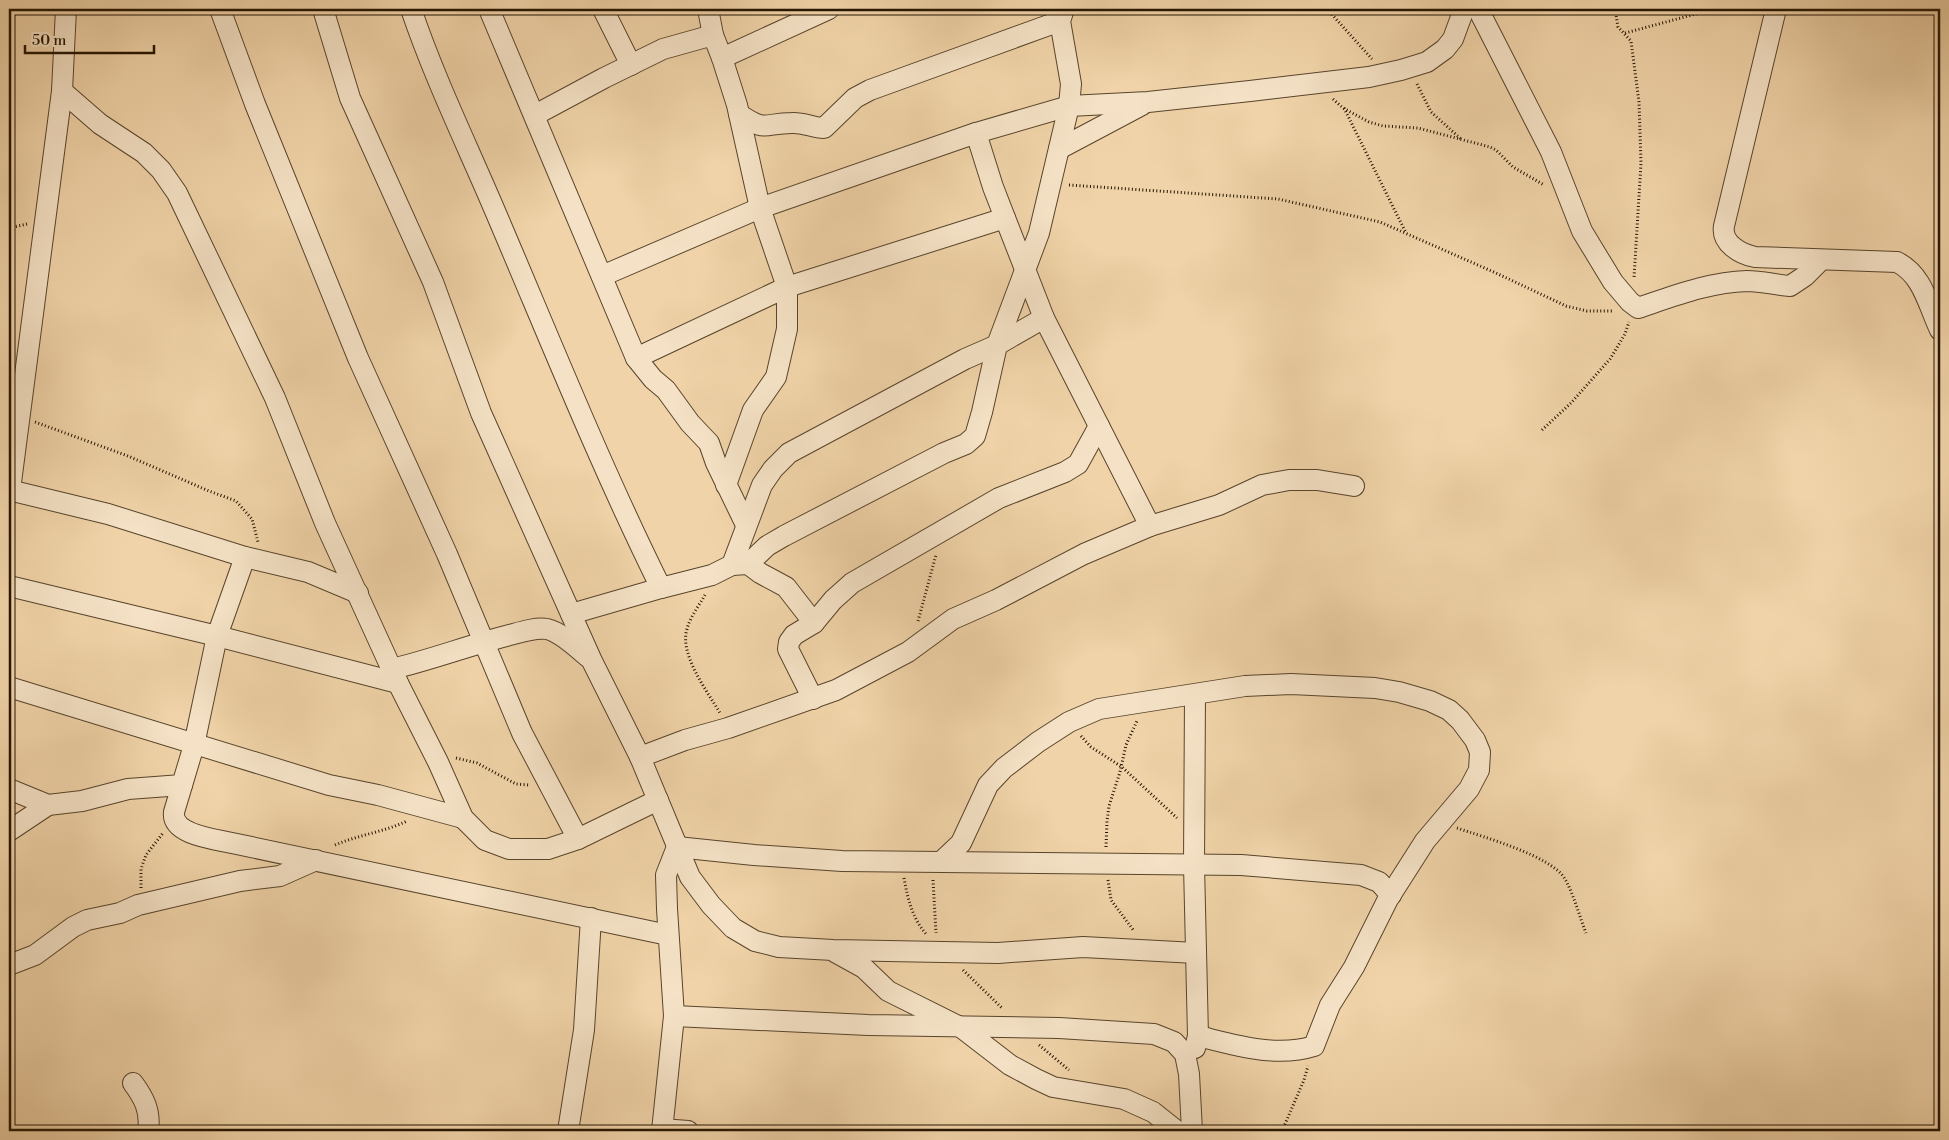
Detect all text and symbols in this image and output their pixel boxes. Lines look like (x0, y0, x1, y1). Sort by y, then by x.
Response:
scale bar (25, 22, 154, 54)
text: 50 m (32, 31, 66, 50)

